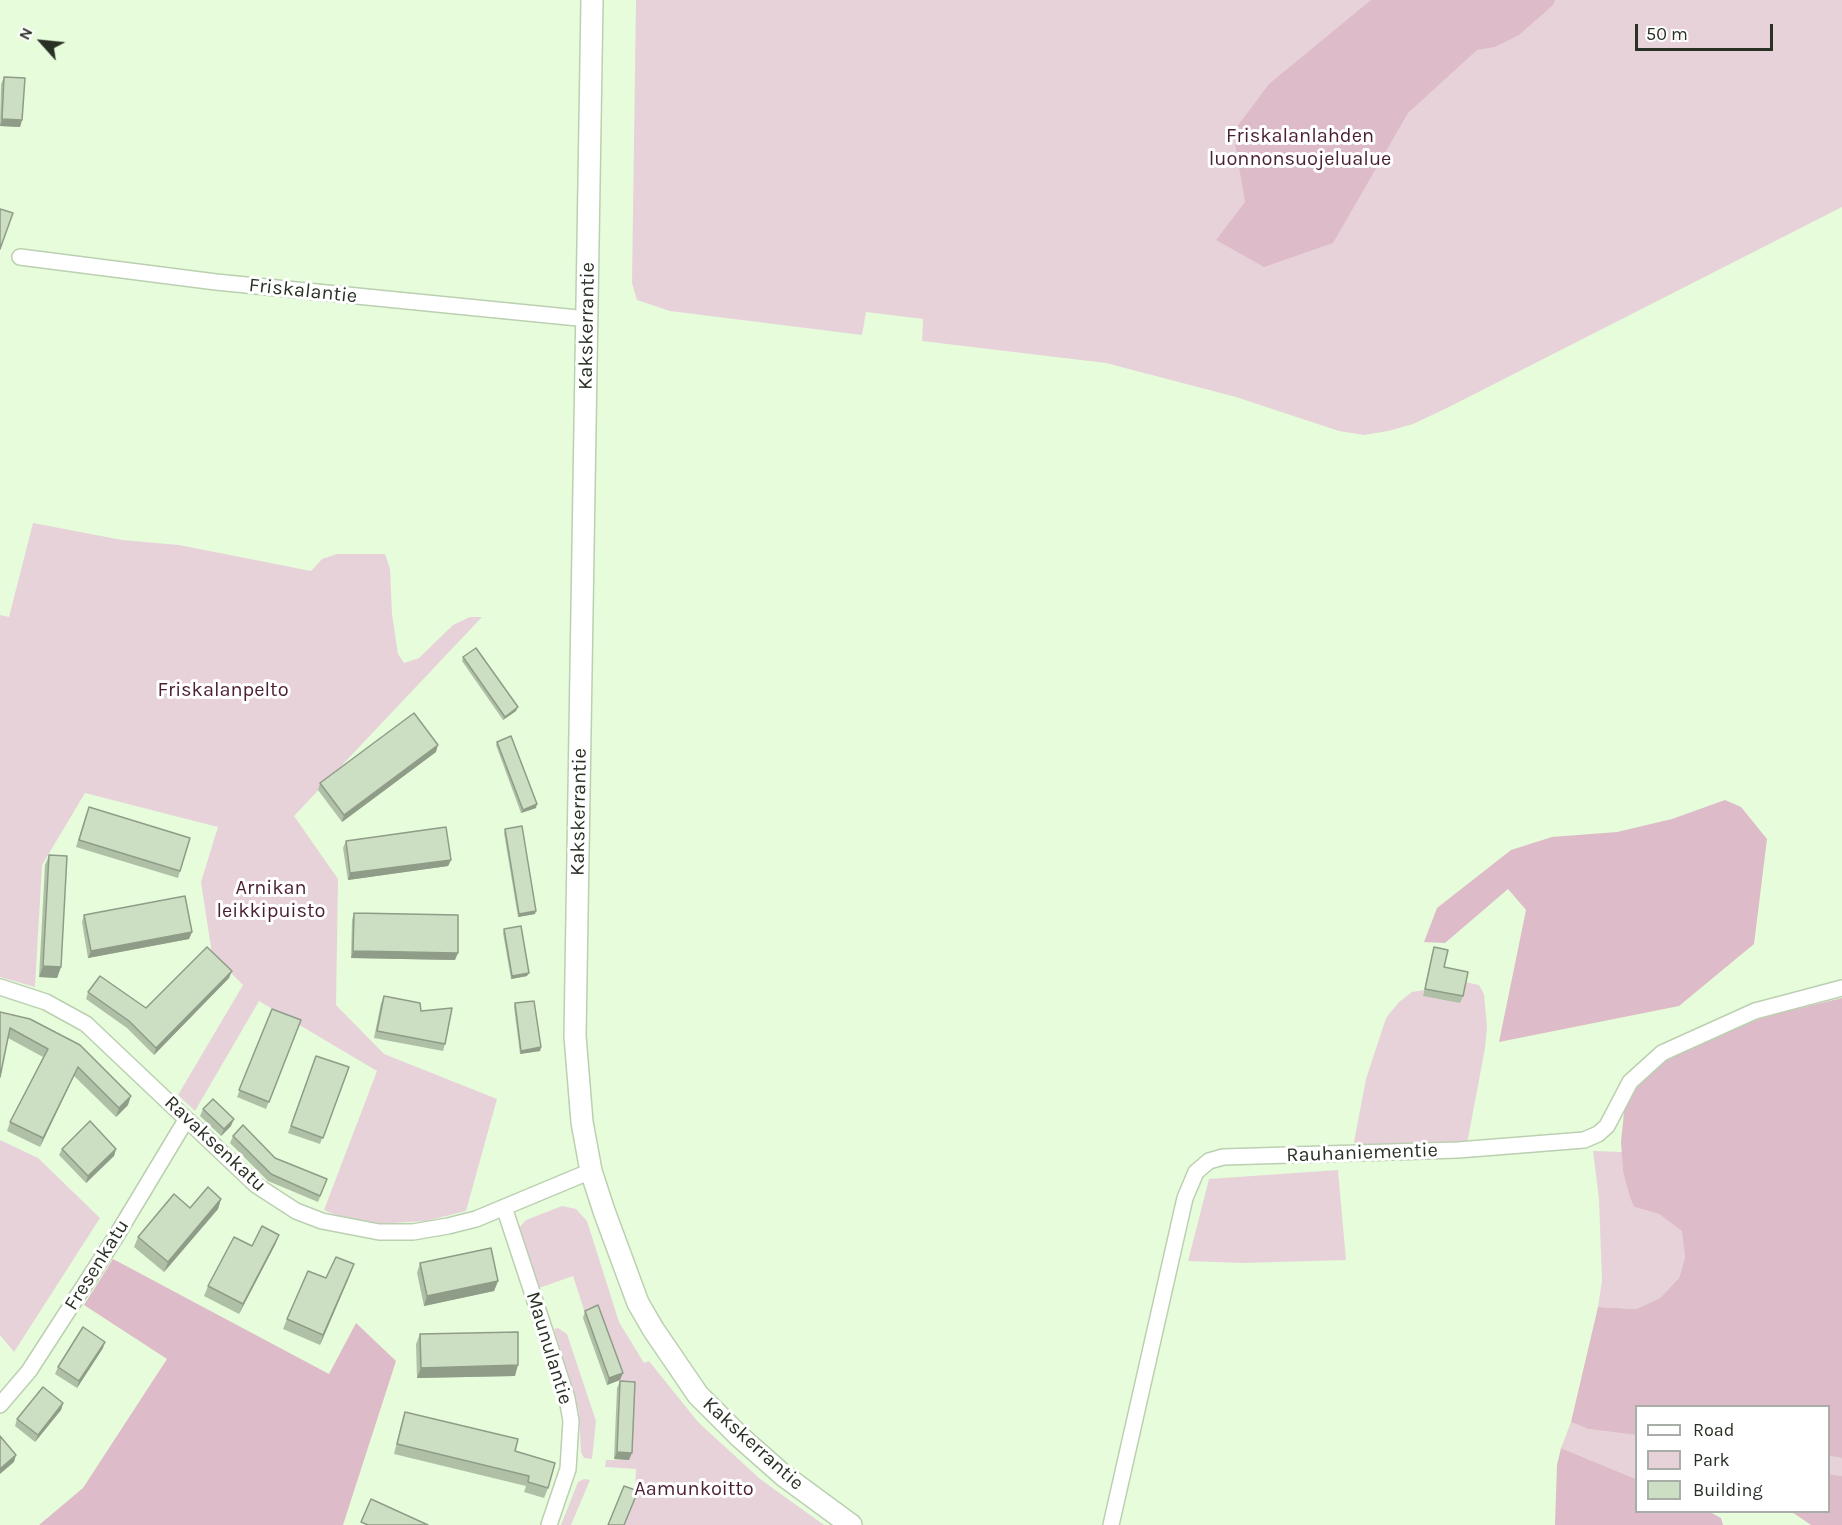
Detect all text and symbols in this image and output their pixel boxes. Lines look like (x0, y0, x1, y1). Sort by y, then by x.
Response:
north arrow (12, 12, 72, 72)
scale bar (1638, 12, 1776, 50)
text: 50 m (1646, 23, 1688, 45)
text: N (14, 24, 37, 43)
park label: Friskalanlahden luonnonsuojelualue (1209, 124, 1391, 171)
street label: Kakskerrantie (574, 262, 600, 390)
street label: Friskalantie (248, 273, 358, 309)
park label: Friskalanpelto (157, 678, 289, 702)
street label: Kakskerrantie (566, 748, 592, 876)
park label: Arnikan leikkipuisto (216, 876, 326, 923)
street label: Ravaksenkatu (159, 1091, 271, 1197)
street label: Rauhaniementie (1286, 1138, 1438, 1168)
street label: Fresenkatu (60, 1215, 134, 1315)
street label: Maunulantie (520, 1289, 578, 1407)
street label: Kakskerrantie (697, 1392, 809, 1496)
legend (1635, 1405, 1830, 1513)
text: Road (1693, 1419, 1734, 1441)
text: Park (1693, 1449, 1730, 1471)
park label: Aamunkoitto (634, 1477, 754, 1501)
text: Building (1693, 1479, 1763, 1501)

